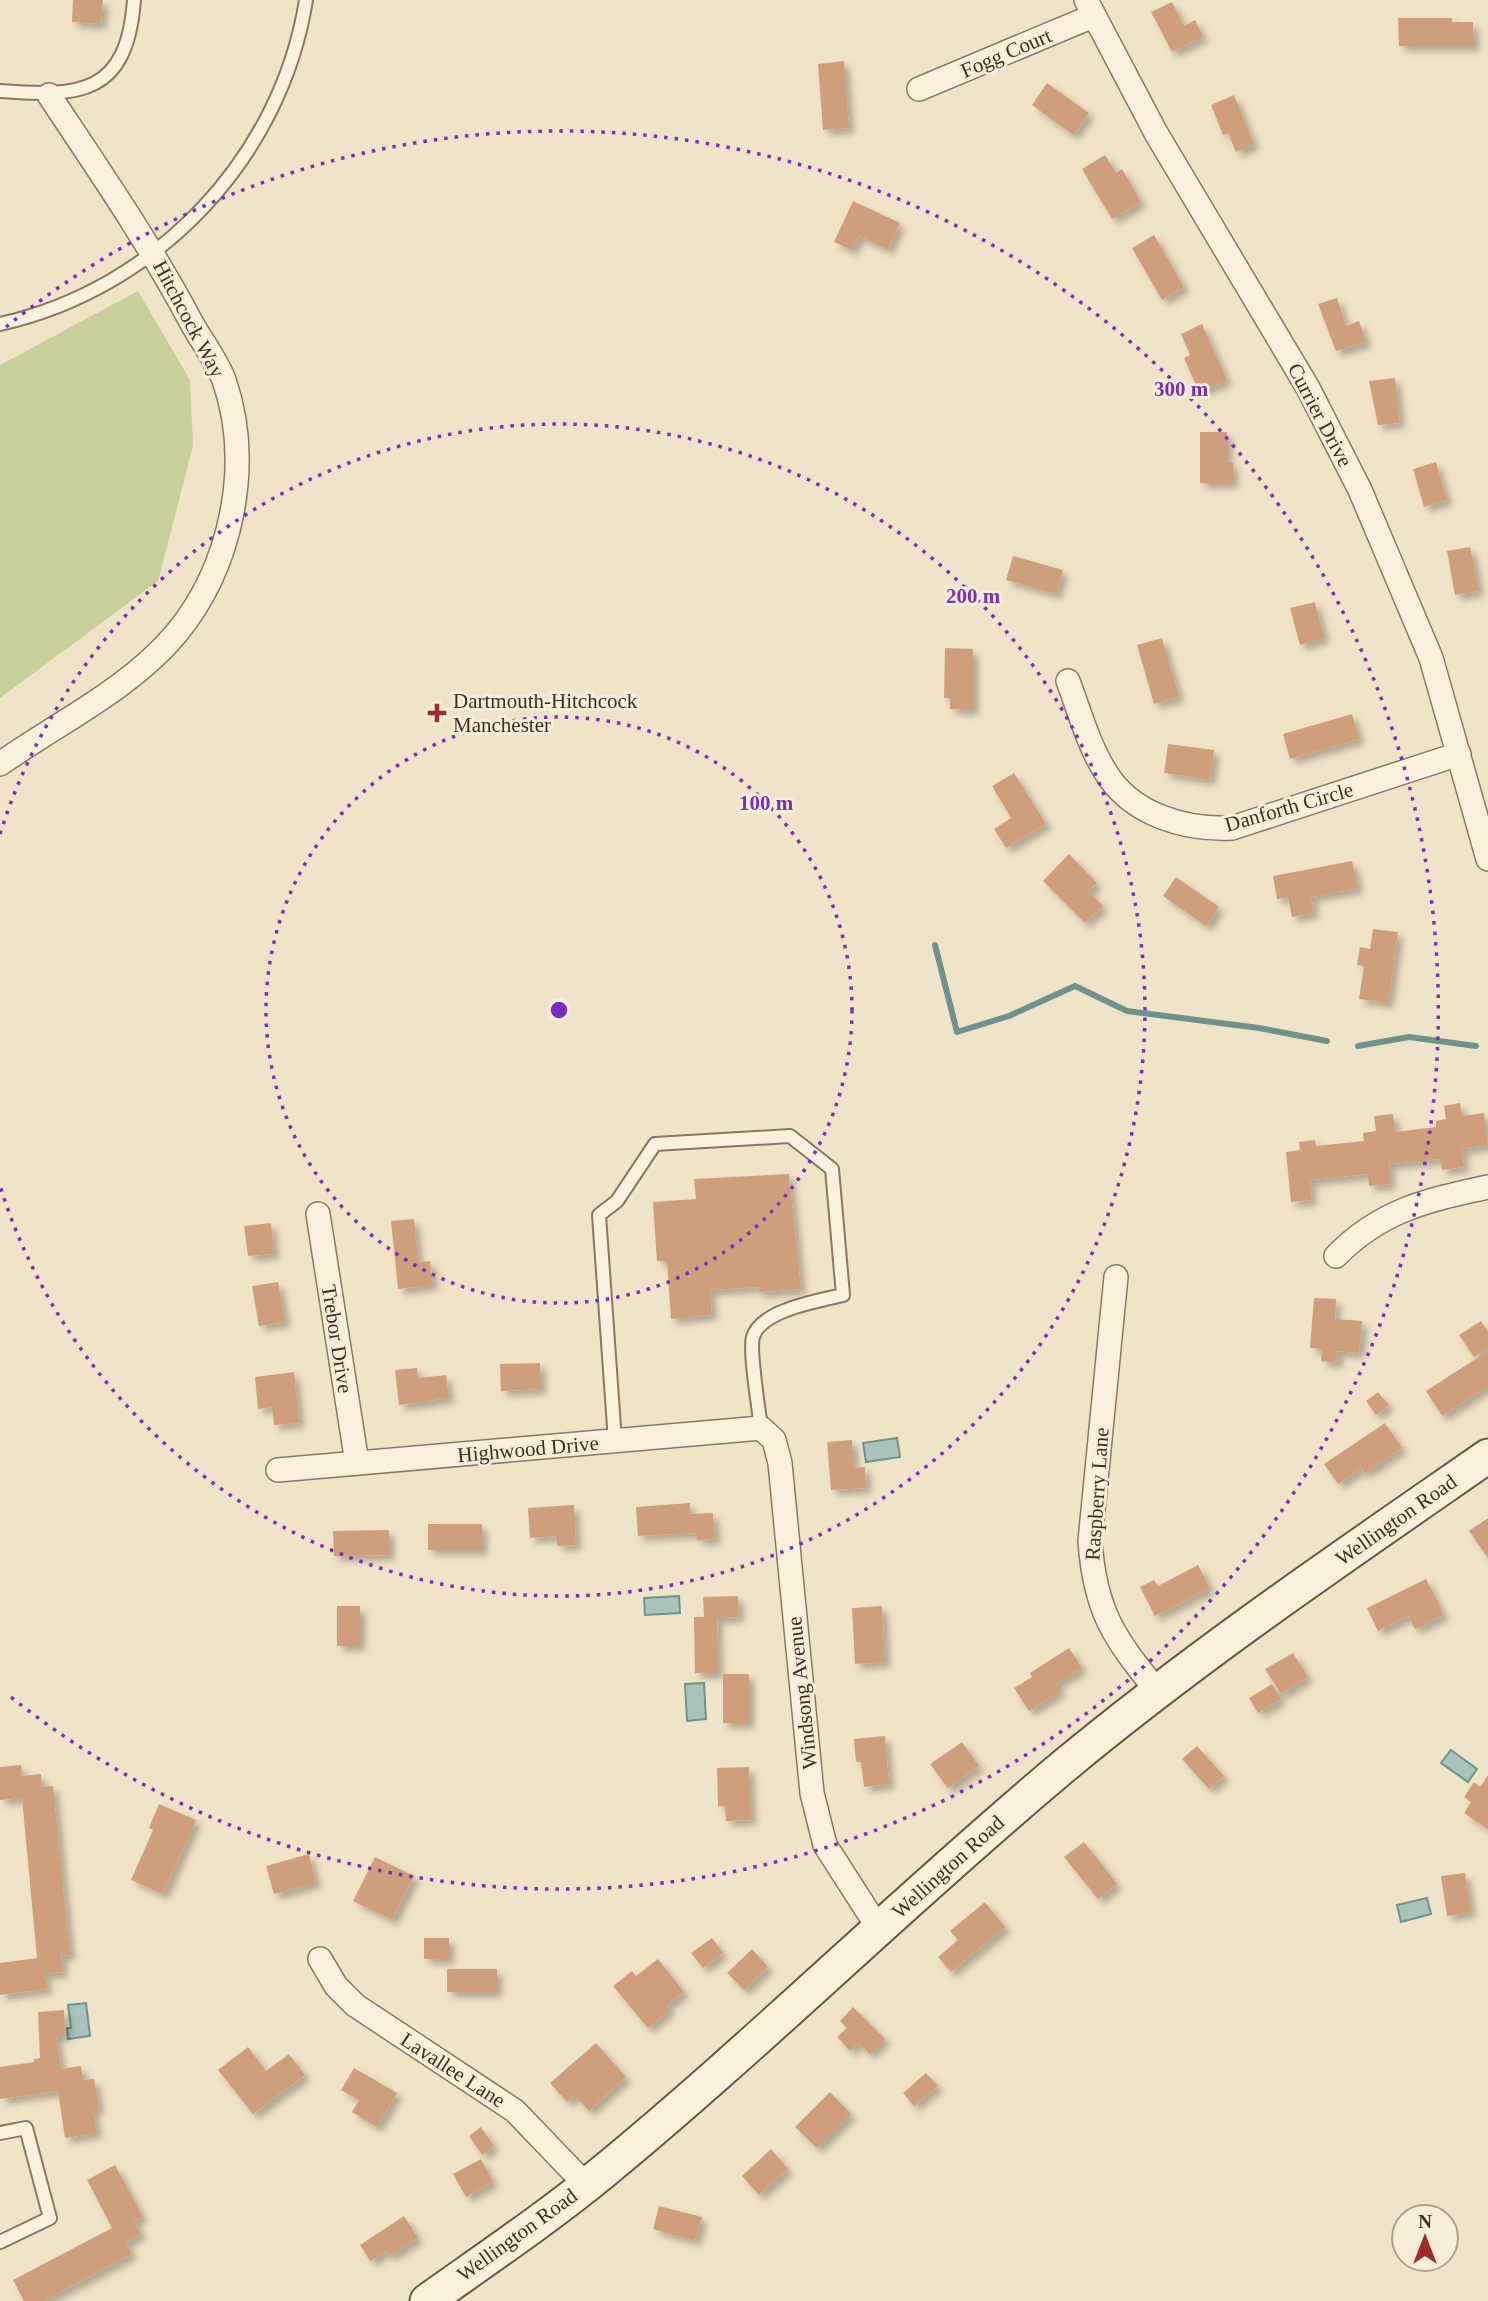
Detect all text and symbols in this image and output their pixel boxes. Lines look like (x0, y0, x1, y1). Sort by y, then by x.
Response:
street label: Fogg Court (957, 23, 1055, 83)
street label: Hitchcock Way (148, 256, 230, 382)
street label: Currier Drive (1283, 359, 1357, 471)
text: 300 m (1154, 377, 1209, 401)
text: 200 m (946, 584, 1001, 608)
place label: Dartmouth-Hitchcock Manchester (453, 689, 638, 737)
marker: Dartmouth-Hitchcock Manchester (427, 703, 447, 723)
street label: Danforth Circle (1222, 777, 1356, 837)
text: 100 m (739, 791, 794, 815)
centre of rings (547, 998, 571, 1022)
street label: Trebor Drive (317, 1283, 357, 1395)
street label: Raspberry Lane (1080, 1427, 1114, 1561)
street label: Highwood Drive (456, 1431, 600, 1467)
street label: Wellington Road (1331, 1469, 1462, 1571)
street label: Windsong Avenue (782, 1616, 822, 1770)
street label: Wellington Road (887, 1810, 1009, 1924)
street label: Lavallee Lane (396, 2027, 510, 2113)
street label: Wellington Road (452, 2183, 582, 2287)
north arrow (1390, 2203, 1460, 2273)
text: N (1418, 2211, 1432, 2232)

